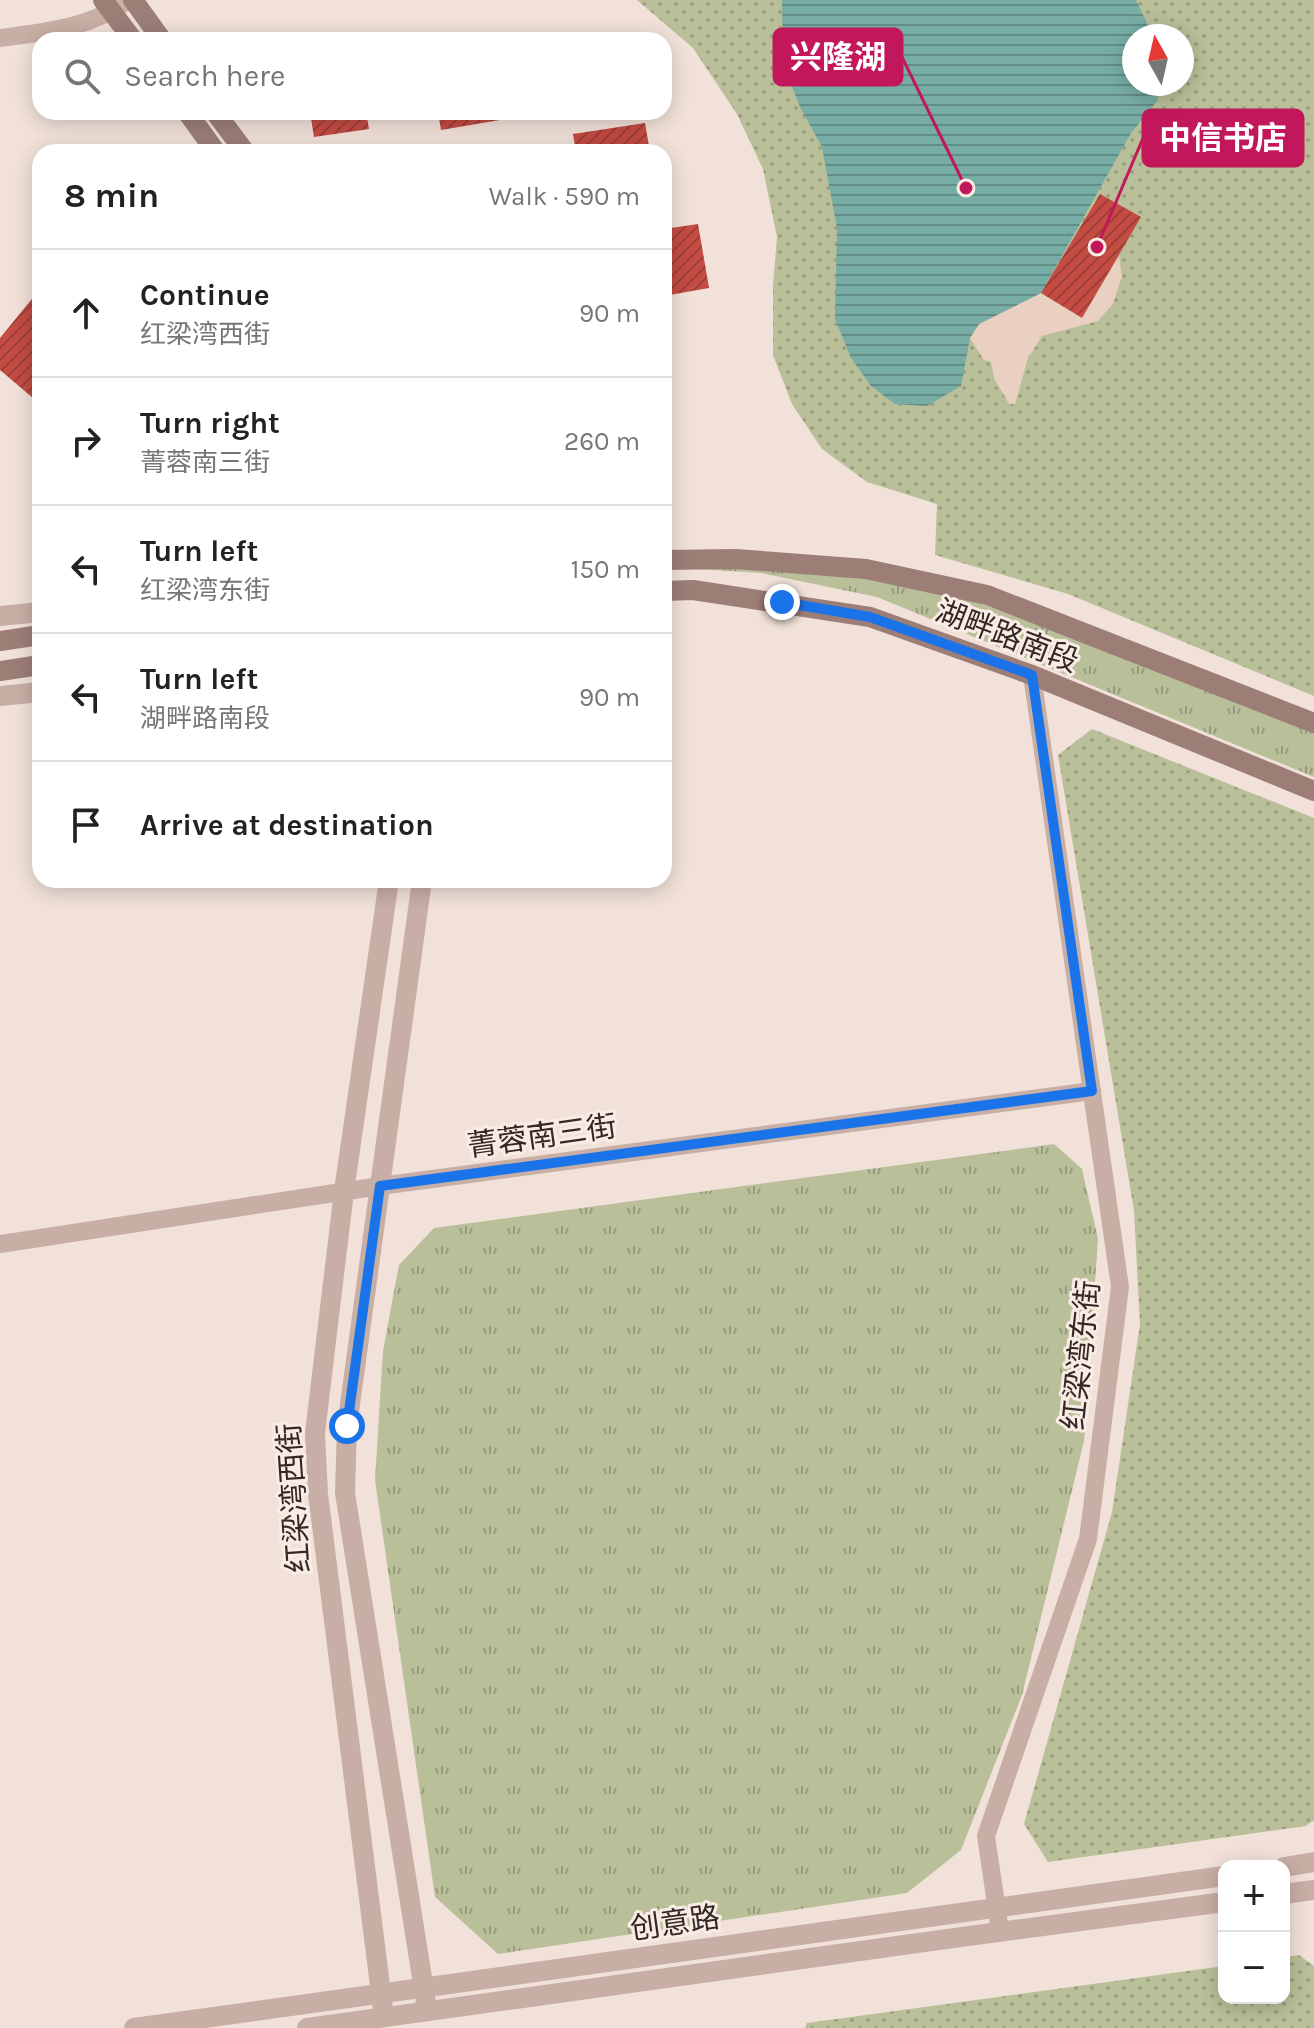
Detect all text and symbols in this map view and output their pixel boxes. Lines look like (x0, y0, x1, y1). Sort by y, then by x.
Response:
north arrow (1122, 24, 1194, 96)
callout: 兴隆湖 (774, 29, 902, 85)
search box (32, 32, 672, 120)
text: 兴隆湖 (790, 39, 886, 76)
icon: search (60, 54, 104, 98)
text: Search here (124, 58, 285, 94)
callout: 中信书店 (1143, 110, 1303, 166)
text: 中信书店 (1159, 120, 1287, 157)
text: 8 min (64, 176, 159, 216)
text: Walk · 590 m (489, 181, 640, 212)
text: Continue (140, 277, 270, 313)
icon: ahead (64, 291, 108, 335)
text: 90 m (579, 298, 640, 329)
text: 红梁湾西街 (140, 319, 270, 350)
text: Turn right (140, 405, 280, 441)
icon: right (64, 419, 108, 463)
text: 260 m (564, 426, 640, 457)
text: 菁蓉南三街 (140, 447, 270, 478)
text: Turn left (140, 533, 258, 569)
icon: left (64, 547, 108, 591)
text: 150 m (571, 554, 640, 585)
text: 红梁湾东街 (140, 575, 270, 606)
route end (764, 584, 800, 620)
street label: 湖畔路南段 (931, 592, 1083, 680)
text: Turn left (140, 661, 258, 697)
icon: left (64, 675, 108, 719)
text: 90 m (579, 682, 640, 713)
text: 湖畔路南段 (140, 703, 270, 734)
icon: arrive (64, 803, 108, 847)
text: Arrive at destination (140, 807, 434, 843)
street label: 菁蓉南三街 (465, 1108, 619, 1164)
street label: 红梁湾东街 (1055, 1279, 1107, 1431)
route start (329, 1408, 365, 1444)
street label: 红梁湾西街 (271, 1422, 317, 1574)
map controls (1218, 1860, 1290, 2004)
button: + (1218, 1860, 1290, 1932)
street label: 创意路 (628, 1899, 722, 1947)
button: − (1218, 1932, 1290, 2004)

